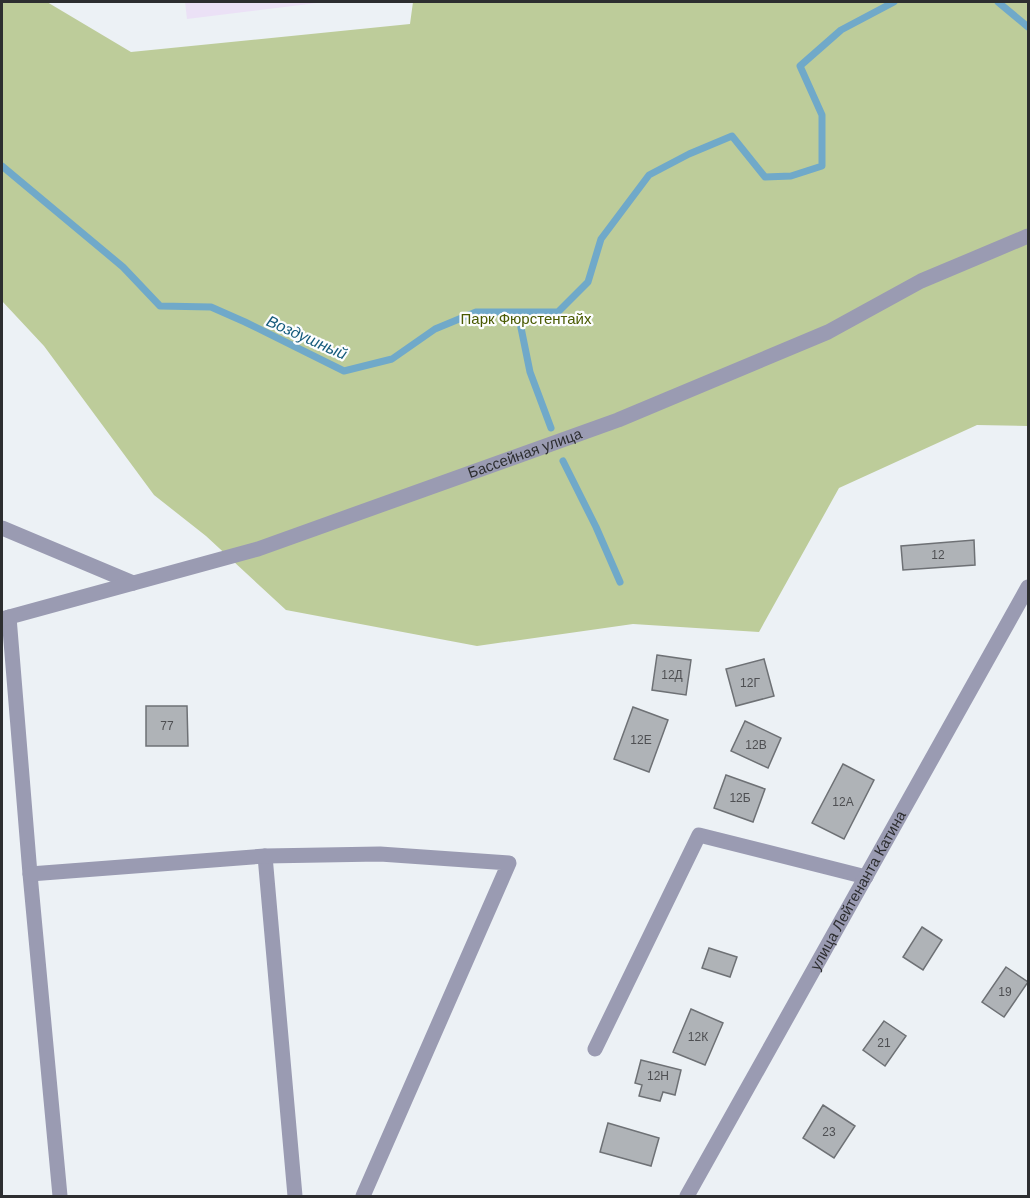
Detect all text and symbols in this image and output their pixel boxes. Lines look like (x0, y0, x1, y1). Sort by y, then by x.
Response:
park label: Парк Фюрстентайх (461, 310, 592, 327)
water label: Воздушный (264, 312, 350, 363)
street label: Бассейная улица (465, 424, 585, 481)
house number: 12 (931, 548, 945, 562)
house number: 12Д (661, 668, 683, 682)
house number: 12Г (740, 676, 760, 690)
house number: 77 (160, 719, 174, 733)
house number: 12Е (630, 733, 652, 747)
house number: 12В (745, 738, 767, 752)
house number: 12Б (729, 791, 751, 805)
house number: 12А (832, 795, 854, 809)
street label: улица Лейтенанта Катина (806, 807, 909, 973)
house number: 19 (998, 985, 1012, 999)
house number: 12К (688, 1030, 708, 1044)
house number: 21 (877, 1036, 891, 1050)
house number: 12Н (647, 1069, 669, 1083)
house number: 23 (822, 1125, 836, 1139)

